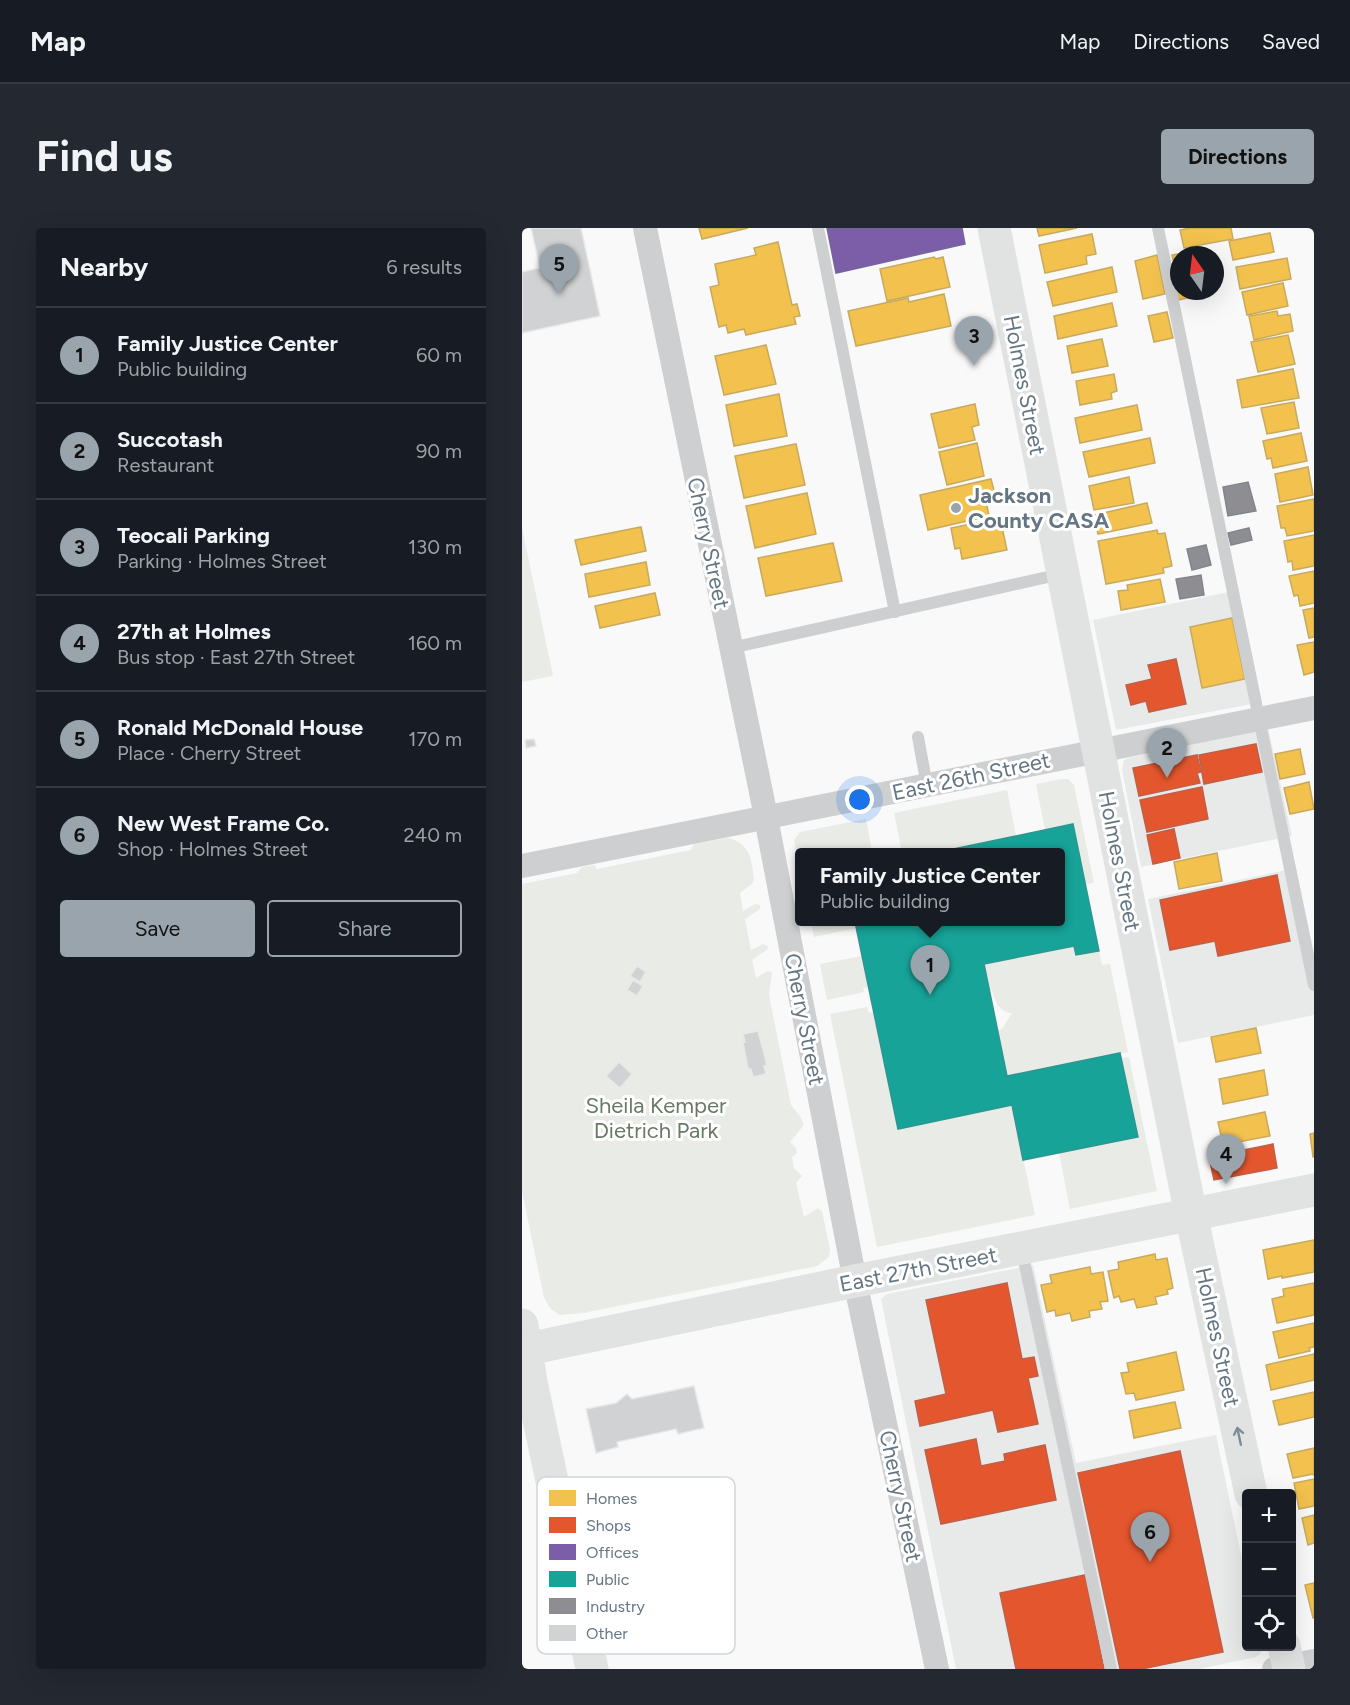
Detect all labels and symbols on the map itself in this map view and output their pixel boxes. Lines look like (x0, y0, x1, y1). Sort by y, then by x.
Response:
pin: 5 (540, 244, 579, 294)
north arrow (1170, 246, 1224, 300)
street label: Holmes Street (998, 313, 1051, 457)
pin: 3 (954, 316, 994, 366)
street label: Cherry Street (681, 475, 736, 611)
place label: Jackson County CASA (968, 482, 1109, 534)
marker: Jackson County CASA (949, 501, 963, 515)
pin: 2 (1148, 728, 1186, 778)
street label: East 26th Street (890, 747, 1052, 806)
your location (845, 785, 874, 814)
street label: Holmes Street (1093, 789, 1146, 933)
pin: 1 (910, 946, 950, 995)
street label: Cherry Street (779, 951, 831, 1087)
park label: Sheila Kemper Dietrich Park (586, 1092, 727, 1144)
pin: 4 (1206, 1134, 1246, 1184)
street label: East 27th Street (837, 1241, 999, 1298)
street label: Holmes Street (1190, 1265, 1245, 1409)
one-way arrow (1233, 1427, 1244, 1447)
street label: Cherry Street (873, 1428, 928, 1564)
legend (537, 1477, 735, 1654)
text: Homes (586, 1489, 637, 1508)
pin: 6 (1130, 1512, 1170, 1562)
text: Shops (586, 1516, 631, 1535)
text: Offices (586, 1543, 639, 1562)
text: Public (586, 1570, 630, 1589)
text: Industry (586, 1597, 645, 1616)
text: Other (586, 1624, 628, 1643)

